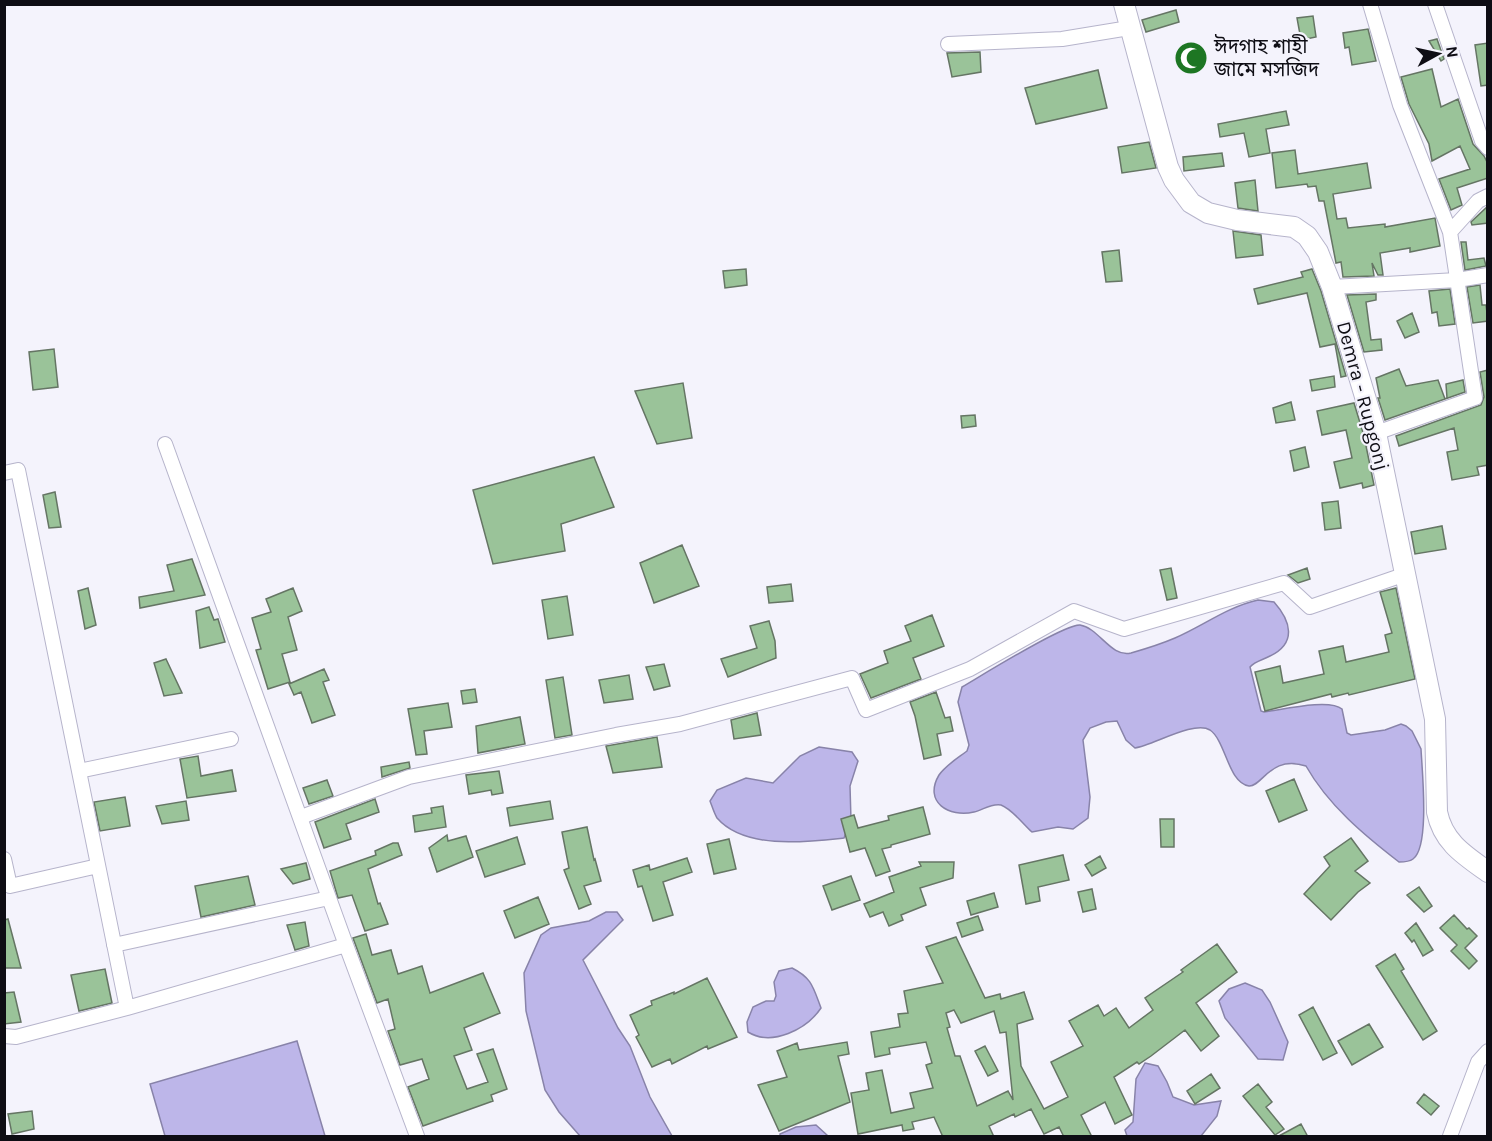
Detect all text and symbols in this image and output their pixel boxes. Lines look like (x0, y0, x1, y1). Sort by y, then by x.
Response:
north arrow (1408, 24, 1468, 84)
place label: ঈদগাহ শাহী জামে মসজিদ (1213, 34, 1320, 81)
mosque icon: ঈদগাহ শাহী জামে মসজিদ (1173, 40, 1209, 76)
text: N (1442, 45, 1463, 59)
street label: Demra - Rupgonj (1332, 319, 1394, 473)

